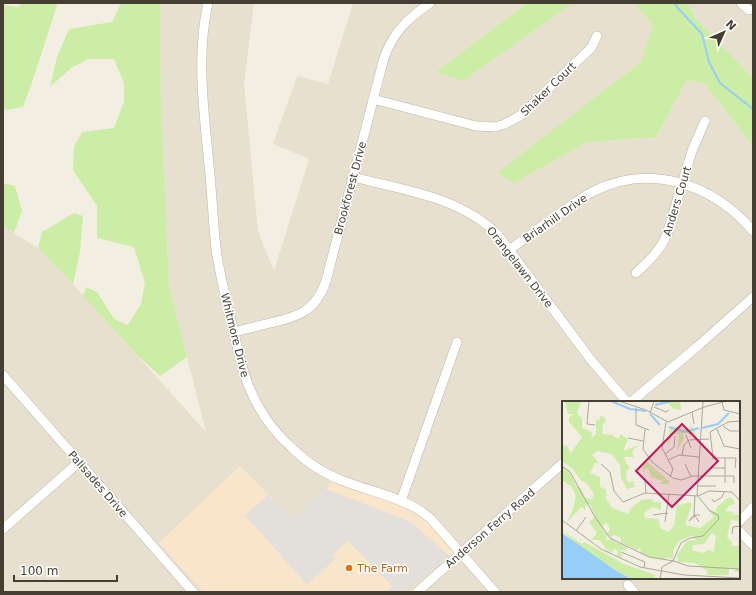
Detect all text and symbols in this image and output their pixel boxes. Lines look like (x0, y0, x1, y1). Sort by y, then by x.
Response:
north arrow (704, 12, 744, 52)
text: N (723, 17, 739, 33)
street label: Shaker Court (518, 59, 579, 119)
street label: Brookforest Drive (332, 140, 369, 236)
street label: Anders Court (661, 164, 694, 238)
street label: Briarhill Drive (521, 191, 590, 245)
street label: Orangelawn Drive (484, 224, 555, 311)
street label: Whitmore Drive (218, 292, 251, 379)
inset map (562, 401, 740, 579)
street label: Palisades Drive (65, 448, 130, 520)
street label: Anderson Ferry Road (443, 486, 538, 571)
scale bar (14, 557, 117, 583)
place label: The Farm (356, 562, 408, 575)
marker: The Farm (344, 563, 354, 573)
text: 100 m (20, 564, 58, 578)

